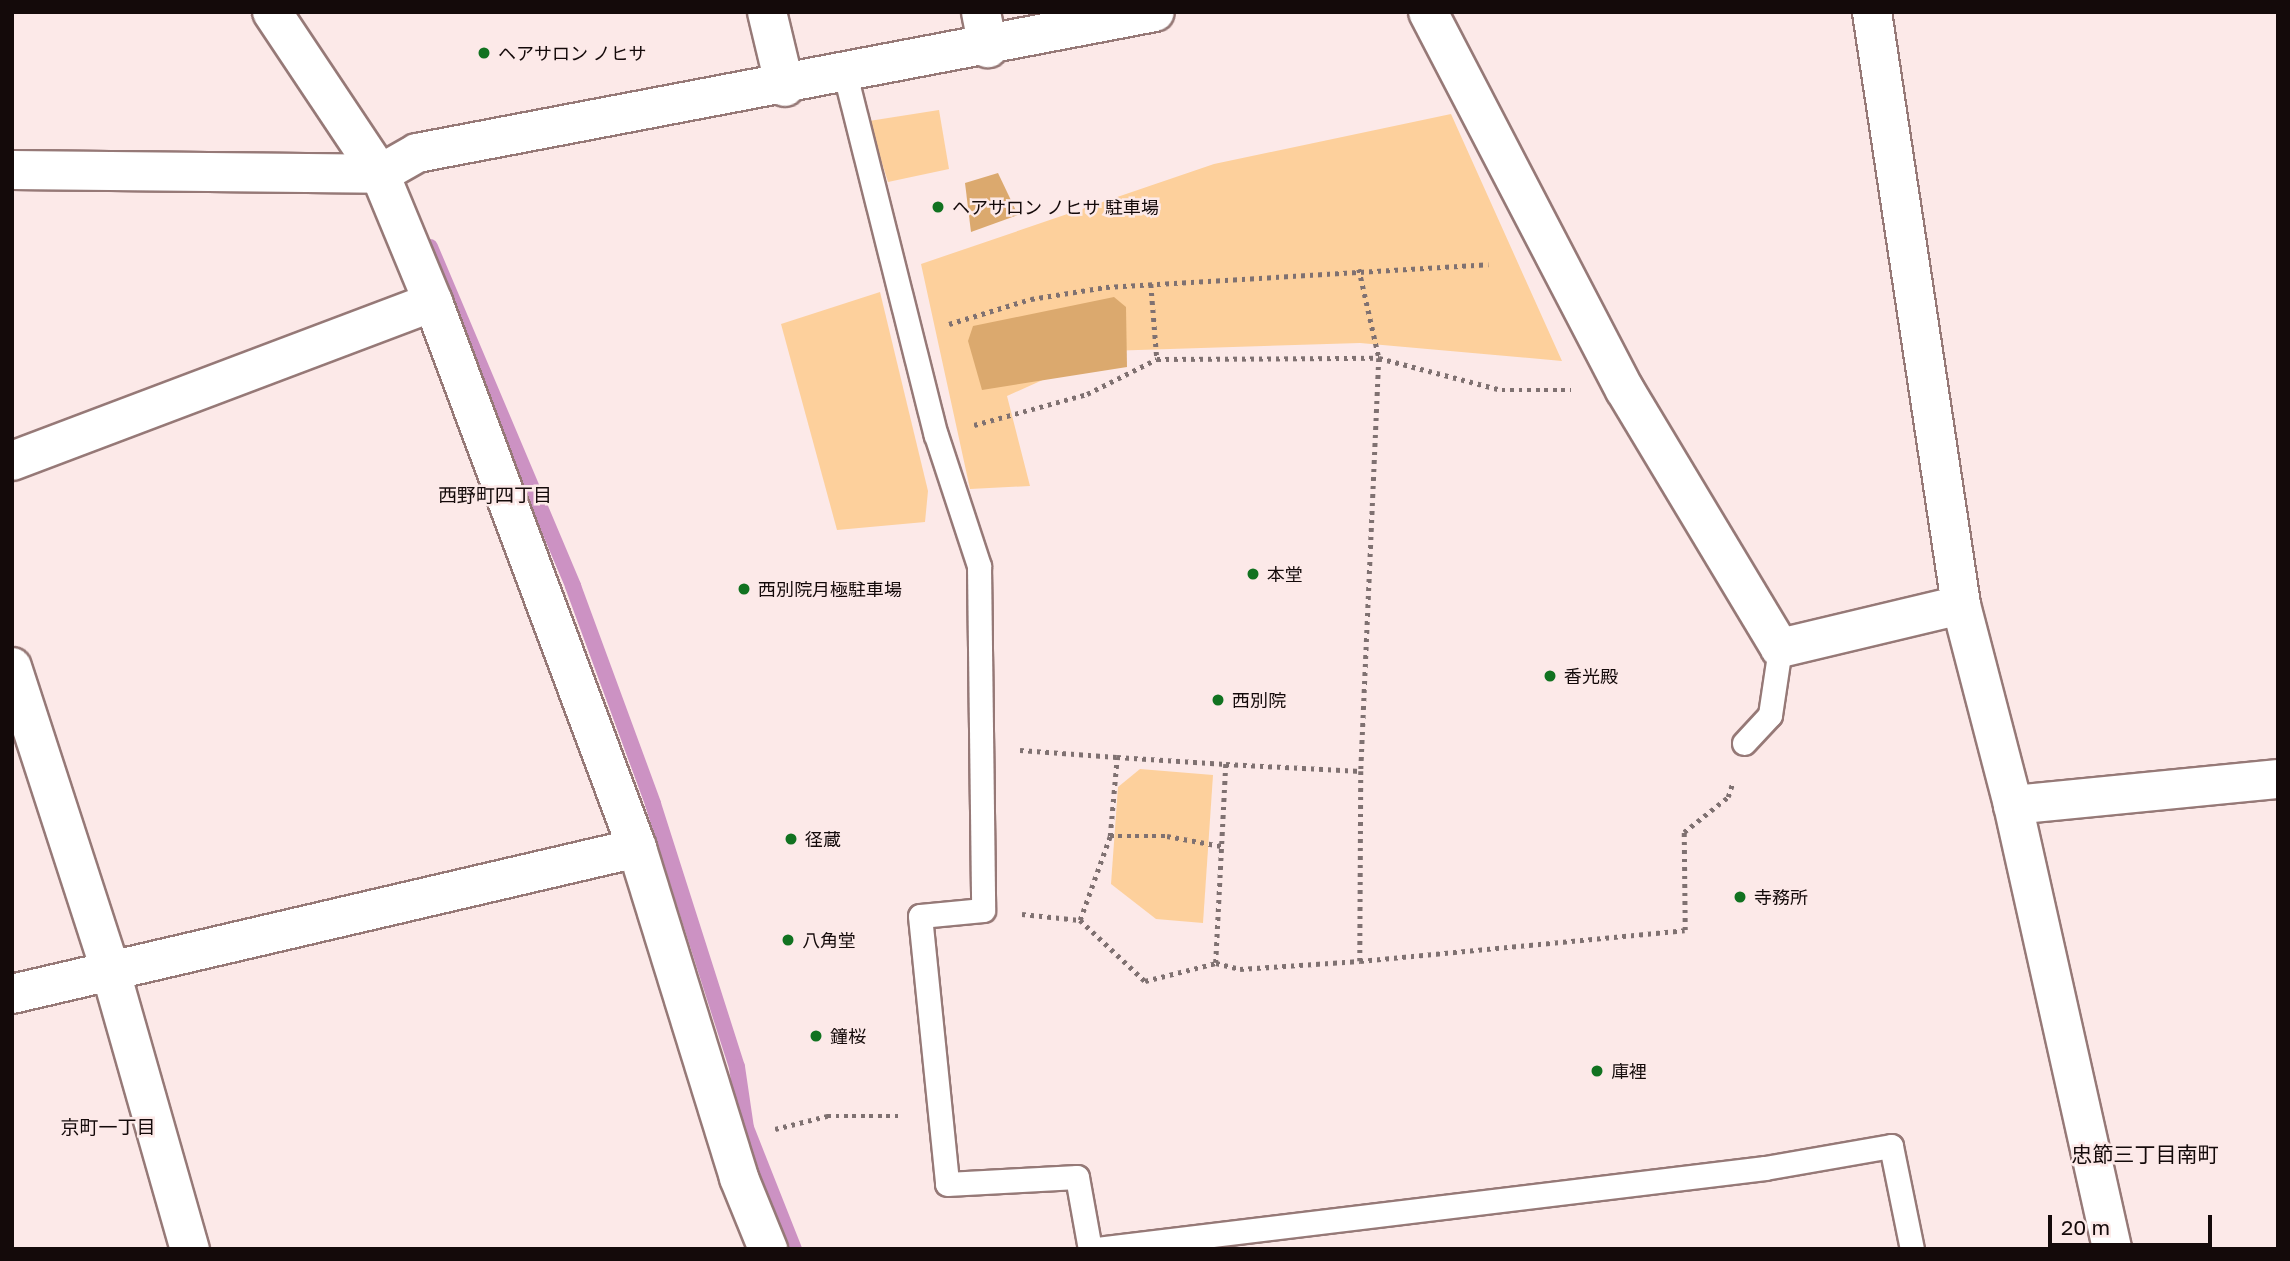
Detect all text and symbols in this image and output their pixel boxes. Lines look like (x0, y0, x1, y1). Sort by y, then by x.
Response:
place label: ヘアサロン ノヒサ (498, 42, 646, 64)
marker: ヘアサロン ノヒサ (476, 45, 492, 61)
place label: ヘアサロン ノヒサ 駐車場 (952, 196, 1159, 218)
marker: ヘアサロン ノヒサ 駐車場 (930, 199, 946, 215)
district label: 西野町四丁目 (438, 484, 552, 506)
place label: 本堂 (1267, 563, 1303, 585)
marker: 本堂 (1245, 566, 1261, 582)
place label: 西別院月極駐車場 (758, 578, 902, 600)
marker: 西別院月極駐車場 (736, 581, 752, 597)
place label: 香光殿 (1564, 665, 1618, 687)
marker: 香光殿 (1542, 668, 1558, 684)
place label: 西別院 (1232, 689, 1286, 711)
marker: 西別院 (1210, 692, 1226, 708)
place label: 径蔵 (805, 828, 841, 850)
marker: 径蔵 (783, 831, 799, 847)
place label: 寺務所 (1754, 886, 1808, 908)
marker: 寺務所 (1732, 889, 1748, 905)
place label: 八角堂 (802, 929, 856, 951)
marker: 八角堂 (780, 932, 796, 948)
place label: 鐘桜 (830, 1025, 866, 1047)
marker: 鐘桜 (808, 1028, 824, 1044)
place label: 庫裡 (1611, 1060, 1647, 1082)
marker: 庫裡 (1589, 1063, 1605, 1079)
district label: 京町一丁目 (61, 1116, 155, 1138)
district label: 忠節三丁目南町 (2072, 1141, 2218, 1167)
scale bar (2052, 1202, 2216, 1246)
text: 20 m (2061, 1214, 2110, 1240)

